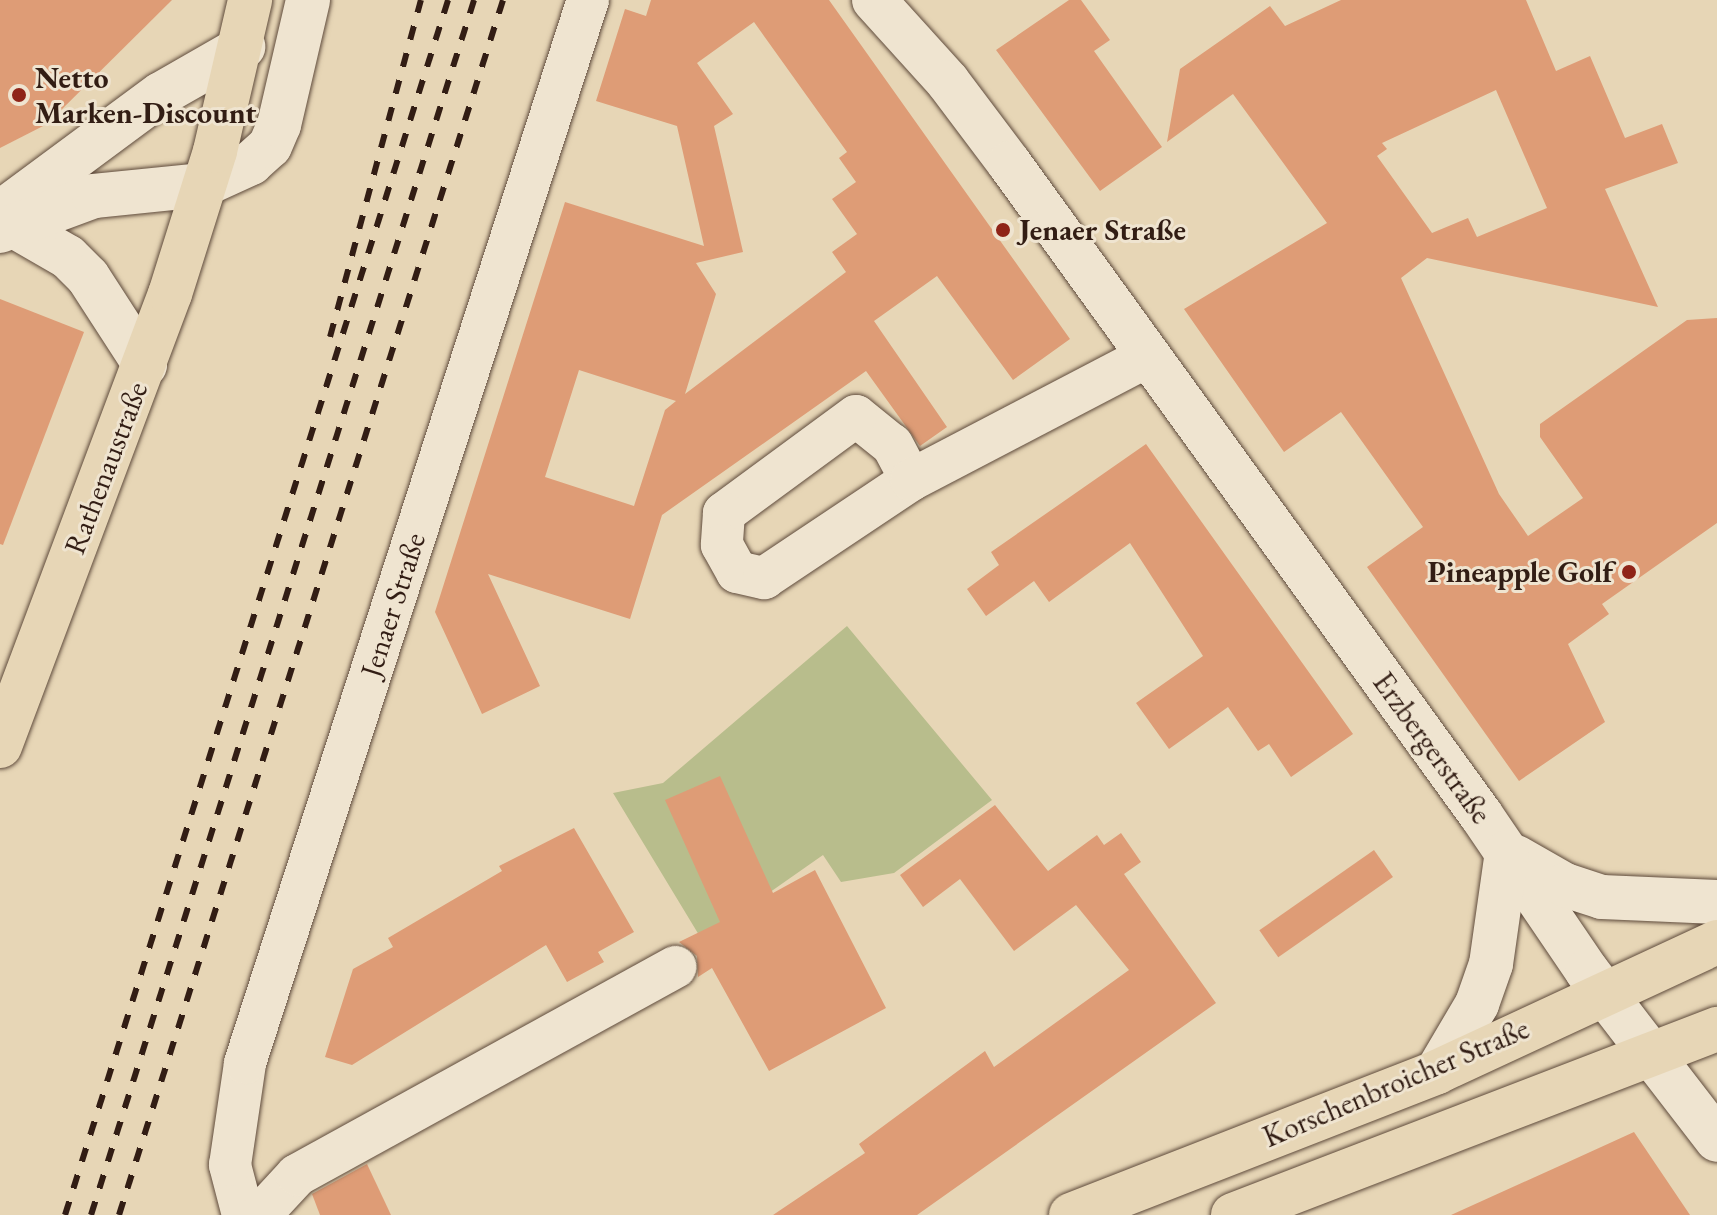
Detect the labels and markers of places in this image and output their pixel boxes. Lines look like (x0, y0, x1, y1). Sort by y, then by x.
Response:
place label: Netto Marken-Discount (35, 60, 256, 130)
marker: Netto Marken-Discount (10, 86, 28, 104)
place label: Jenaer Straße (1019, 212, 1186, 248)
marker: Jenaer Straße (994, 221, 1012, 239)
place label: Pineapple Golf (1427, 554, 1613, 590)
marker: Pineapple Golf (1620, 563, 1638, 581)

